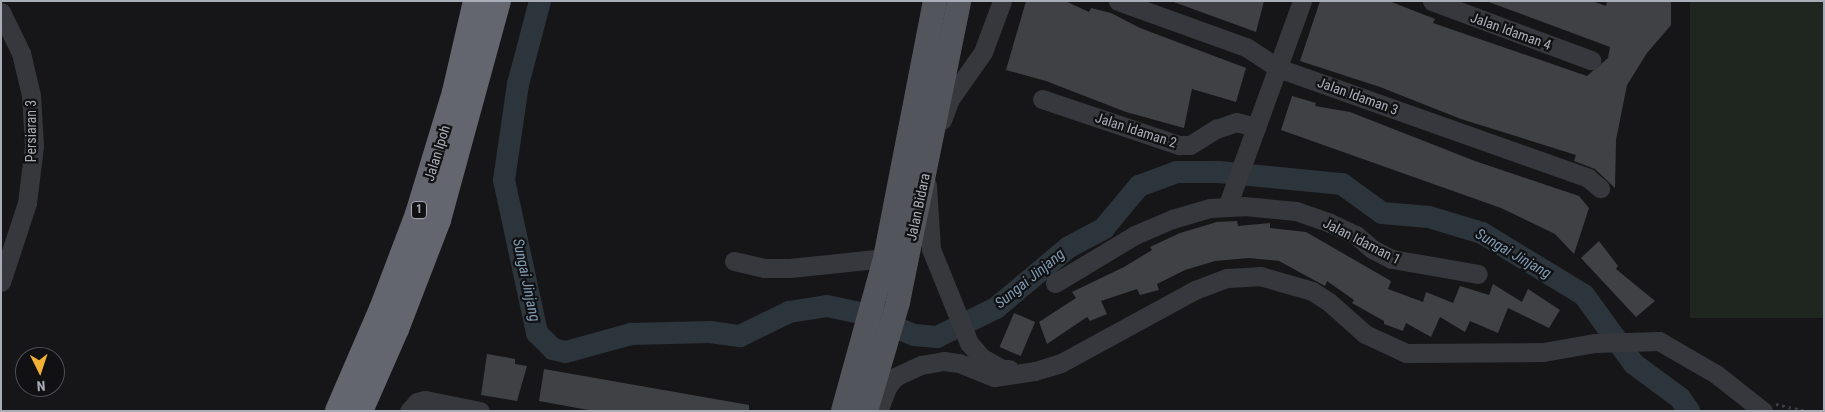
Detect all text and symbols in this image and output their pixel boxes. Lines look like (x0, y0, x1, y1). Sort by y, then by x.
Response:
street label: Jalan Idaman 4 (1468, 9, 1554, 53)
street label: Jalan Idaman 3 (1315, 74, 1401, 118)
street label: Persiaran 3 (23, 100, 39, 162)
street label: Jalan Idaman 2 (1093, 109, 1179, 151)
street label: Jalan Ipoh (421, 123, 453, 183)
street label: Jalan Bidara (903, 172, 933, 242)
road number: 1 (410, 200, 428, 220)
street label: Jalan Idaman 1 (1320, 214, 1404, 268)
water label: Sungai Jinjang (1472, 225, 1554, 283)
water label: Sungai Jinjang (508, 237, 544, 323)
water label: Sungai Jinjang (992, 245, 1068, 313)
north arrow (15, 347, 65, 397)
text: N (36, 378, 46, 394)

